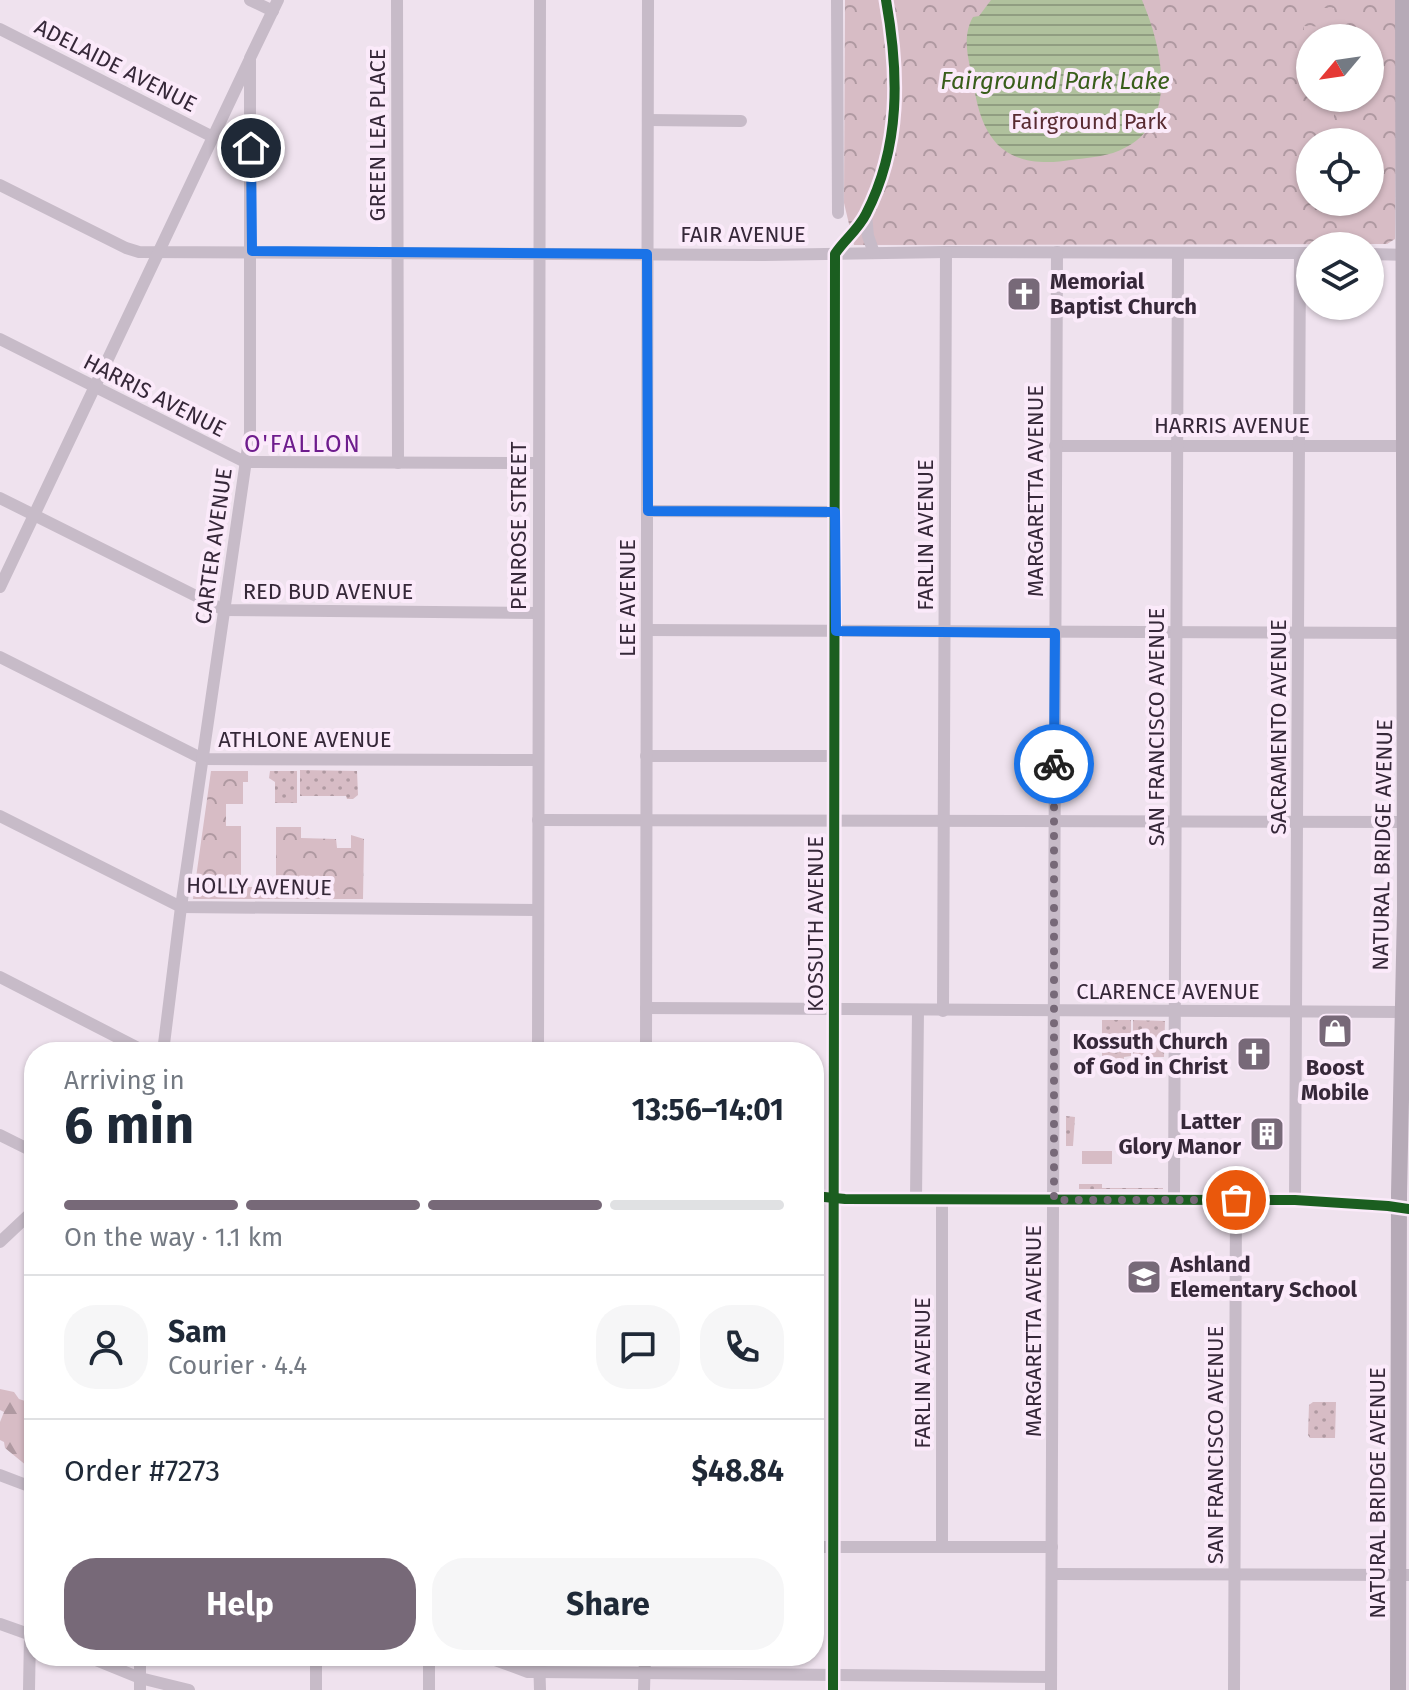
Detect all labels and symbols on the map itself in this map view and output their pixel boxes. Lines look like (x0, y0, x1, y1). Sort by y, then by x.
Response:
street label: ADELAIDE AVENUE (30, 13, 201, 118)
north arrow (1296, 24, 1384, 112)
street label: GREEN LEA PLACE (364, 49, 391, 221)
water label: Fairground Park Lake (940, 67, 1170, 95)
park label: Fairground Park (1011, 108, 1168, 135)
pin (217, 114, 285, 182)
street label: FAIR AVENUE (680, 221, 806, 248)
place label: Memorial Baptist Church (1050, 268, 1197, 320)
church icon: Memorial Baptist Church (1005, 275, 1043, 313)
street label: HARRIS AVENUE (79, 348, 230, 443)
street label: MARGARETTA AVENUE (1022, 385, 1049, 597)
street label: HARRIS AVENUE (1154, 412, 1310, 439)
district label: O'FALLON (244, 430, 362, 458)
street label: PENROSE STREET (505, 441, 532, 610)
street label: FARLIN AVENUE (912, 459, 939, 611)
street label: CARTER AVENUE (189, 466, 238, 626)
street label: LEE AVENUE (614, 539, 641, 657)
street label: RED BUD AVENUE (243, 578, 413, 605)
street label: SAN FRANCISCO AVENUE (1143, 608, 1170, 846)
street label: SACRAMENTO AVENUE (1265, 619, 1292, 835)
street label: NATURAL BRIDGE AVENUE (1367, 719, 1398, 971)
courier (1014, 724, 1094, 804)
street label: ATHLONE AVENUE (218, 726, 392, 753)
street label: KOSSUTH AVENUE (802, 836, 829, 1012)
street label: HOLLY AVENUE (186, 872, 332, 901)
street label: CLARENCE AVENUE (1076, 978, 1260, 1005)
shop icon: Boost Mobile (1316, 1012, 1354, 1050)
place label: Kossuth Church of God in Christ (1072, 1028, 1229, 1080)
church icon: Kossuth Church of God in Christ (1235, 1035, 1273, 1073)
place label: Boost Mobile (1301, 1054, 1369, 1106)
place label: Latter Glory Manor (1118, 1108, 1241, 1160)
building icon: Latter Glory Manor (1248, 1115, 1286, 1153)
pin (1202, 1166, 1270, 1234)
street label: MARGARETTA AVENUE (1020, 1225, 1047, 1437)
place label: Ashland Elementary School (1169, 1251, 1358, 1303)
school or university icon: Ashland Elementary School (1125, 1258, 1163, 1296)
street label: FARLIN AVENUE (909, 1297, 936, 1449)
street label: SAN FRANCISCO AVENUE (1202, 1326, 1229, 1564)
street label: NATURAL BRIDGE AVENUE (1364, 1367, 1391, 1619)

